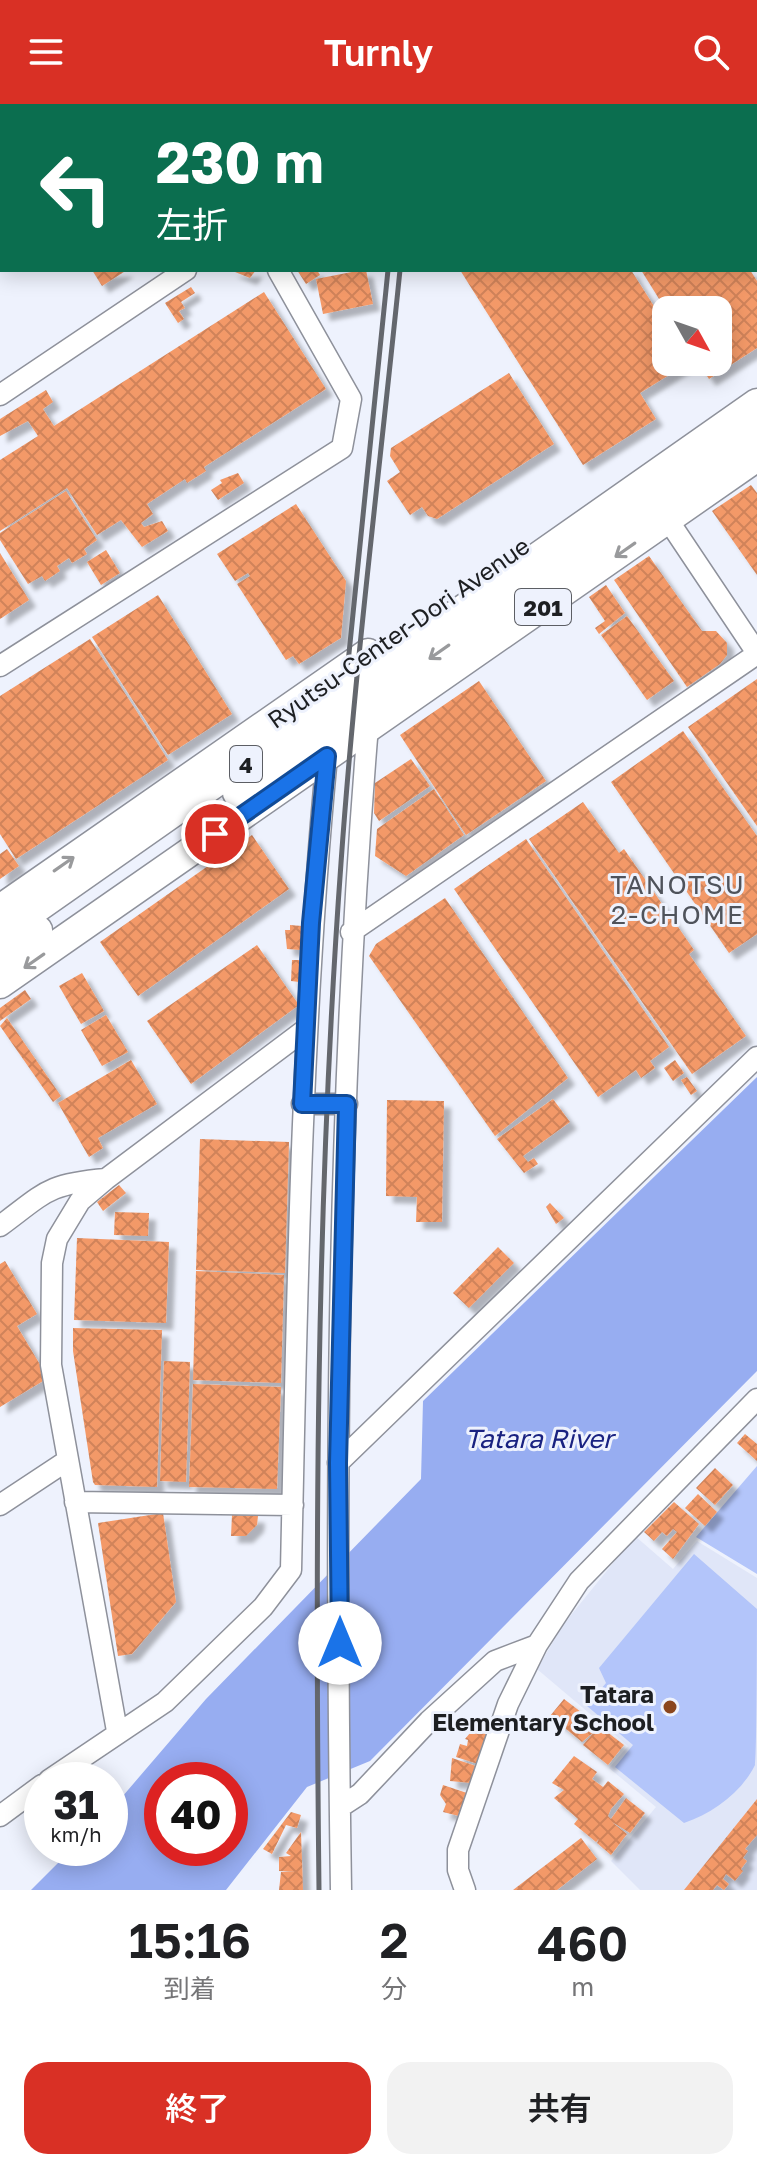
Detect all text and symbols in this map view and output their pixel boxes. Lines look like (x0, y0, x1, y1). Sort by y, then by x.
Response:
icon: menu (24, 30, 68, 74)
icon: search (689, 30, 733, 74)
text: Turnly (324, 31, 433, 74)
text: 230 m (156, 128, 324, 195)
icon: left (24, 136, 128, 240)
text: 左折 (156, 203, 228, 246)
north arrow (652, 296, 732, 376)
map controls (652, 296, 732, 376)
street label: Ryutsu-Center-Dori Avenue (261, 530, 535, 734)
one-way arrow (614, 542, 636, 558)
road number: 201 (515, 589, 571, 625)
one-way arrow (428, 644, 450, 660)
road number: 4 (230, 746, 262, 782)
pin (181, 800, 249, 868)
icon: arrive (193, 812, 237, 856)
one-way arrow (53, 856, 74, 873)
district label: TANOTSU 2-CHOME (610, 869, 746, 930)
one-way arrow (23, 953, 45, 969)
water label: Tatara River (465, 1423, 617, 1454)
position arrow (298, 1601, 382, 1685)
place label: Tatara Elementary School (432, 1679, 654, 1736)
marker: Tatara Elementary School (661, 1698, 679, 1716)
speed limit sign: 40 (144, 1762, 248, 1866)
text: 31 (54, 1780, 99, 1828)
text: km/h (51, 1822, 101, 1846)
text: 15:16 (129, 1911, 251, 1969)
text: 2 (380, 1911, 408, 1969)
text: 460 (537, 1914, 628, 1972)
text: m (571, 1971, 594, 2002)
text: 到着 (164, 1973, 216, 2004)
text: 分 (381, 1973, 407, 2004)
button: 終了 (24, 2062, 371, 2154)
button: 共有 (387, 2062, 733, 2154)

